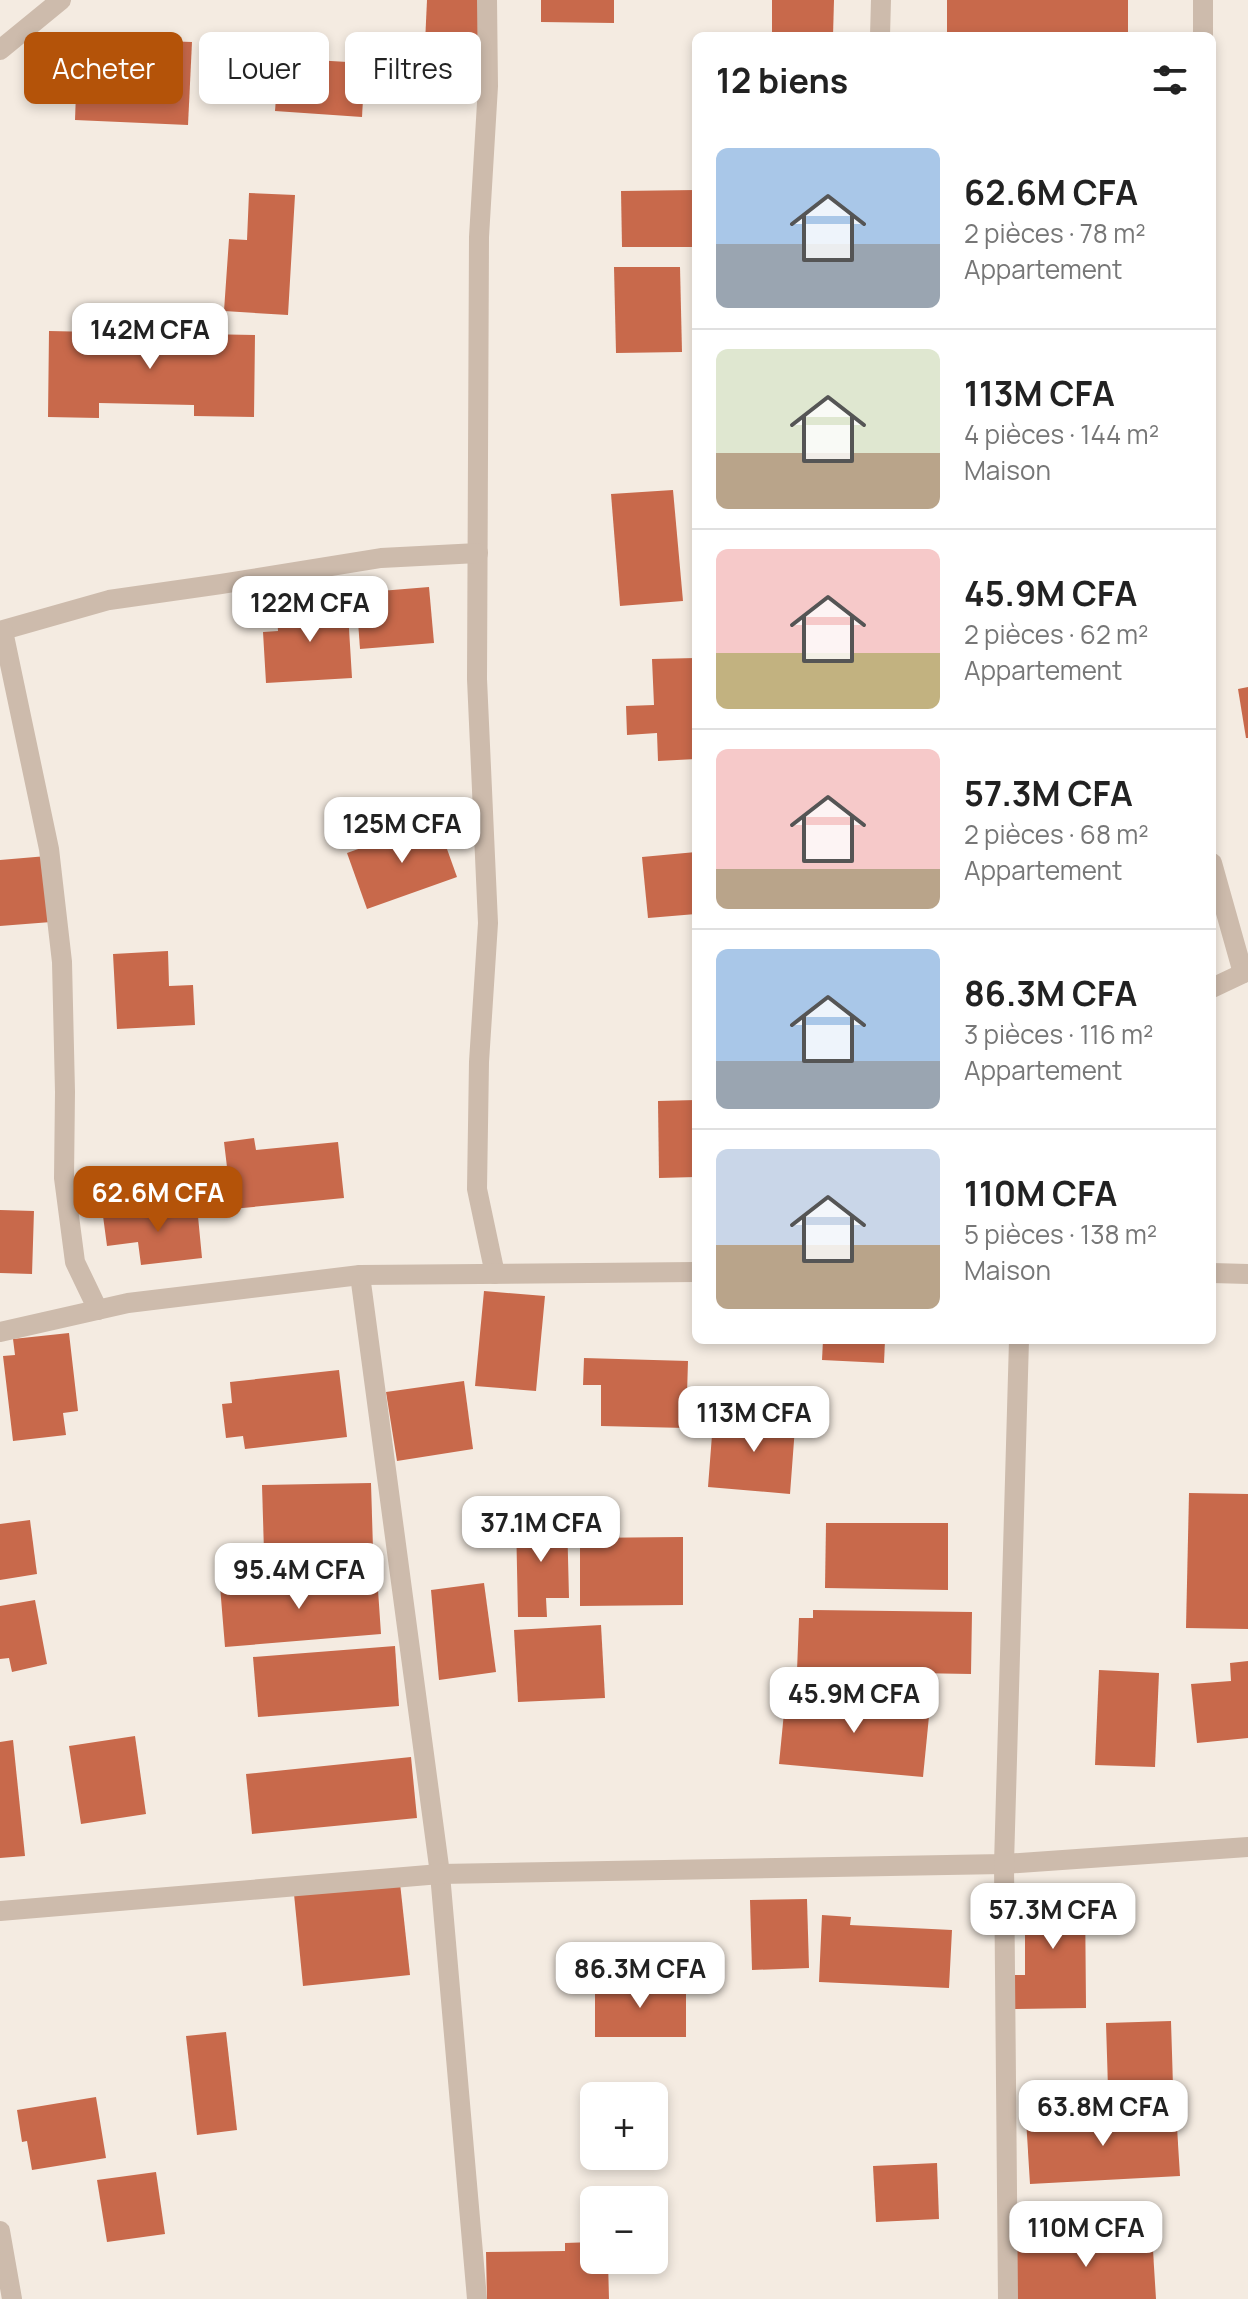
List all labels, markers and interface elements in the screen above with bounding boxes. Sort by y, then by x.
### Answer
chip: Acheter [24,32,183,104]
chip: Louer [199,32,329,104]
chip: Filtres [345,32,481,104]
text: 12 biens [716,57,848,103]
icon: filters [1148,58,1192,102]
text: 62.6M CFA [964,169,1138,215]
icon: home [780,180,876,276]
text: 2 pièces · 78 m² [964,215,1146,251]
text: Appartement [964,251,1122,287]
pin: 142M CFA [67,303,233,371]
text: 142M CFA [90,311,210,347]
text: 113M CFA [964,370,1115,416]
icon: home [780,381,876,477]
text: 4 pièces · 144 m² [964,416,1159,452]
text: Maison [964,452,1051,488]
text: 45.9M CFA [964,570,1137,616]
pin: 122M CFA [227,576,393,644]
icon: home [780,581,876,677]
text: 122M CFA [250,584,370,620]
text: 2 pièces · 62 m² [964,616,1148,652]
text: Appartement [964,652,1122,688]
text: 57.3M CFA [964,770,1133,816]
icon: home [780,781,876,877]
pin: 125M CFA [319,797,485,865]
text: 125M CFA [342,805,462,841]
text: 2 pièces · 68 m² [964,816,1149,852]
text: Appartement [964,852,1122,888]
text: 86.3M CFA [964,970,1137,1016]
icon: home [780,981,876,1077]
text: 3 pièces · 116 m² [964,1016,1153,1052]
text: Appartement [964,1052,1122,1088]
pin: 62.6M CFA [66,1166,250,1234]
text: 110M CFA [964,1170,1117,1216]
text: 62.6M CFA [91,1174,225,1210]
icon: home [780,1181,876,1277]
text: 5 pièces · 138 m² [964,1216,1157,1252]
text: Maison [964,1252,1051,1288]
pin: 113M CFA [671,1386,837,1454]
text: 113M CFA [696,1394,812,1430]
pin: 37.1M CFA [449,1496,633,1564]
text: 37.1M CFA [480,1504,602,1540]
pin: 95.4M CFA [207,1543,391,1611]
text: 95.4M CFA [233,1551,365,1587]
pin: 45.9M CFA [762,1667,946,1735]
text: 45.9M CFA [788,1675,920,1711]
pin: 57.3M CFA [961,1883,1145,1951]
text: 57.3M CFA [988,1891,1118,1927]
pin: 86.3M CFA [548,1942,732,2010]
text: 86.3M CFA [574,1950,706,1986]
pin: 63.8M CFA [1011,2080,1195,2148]
map controls [580,2082,668,2274]
button: + [580,2082,668,2170]
text: 63.8M CFA [1037,2088,1169,2124]
button: − [580,2186,668,2274]
pin: 110M CFA [1003,2201,1169,2269]
text: 110M CFA [1027,2209,1145,2245]

